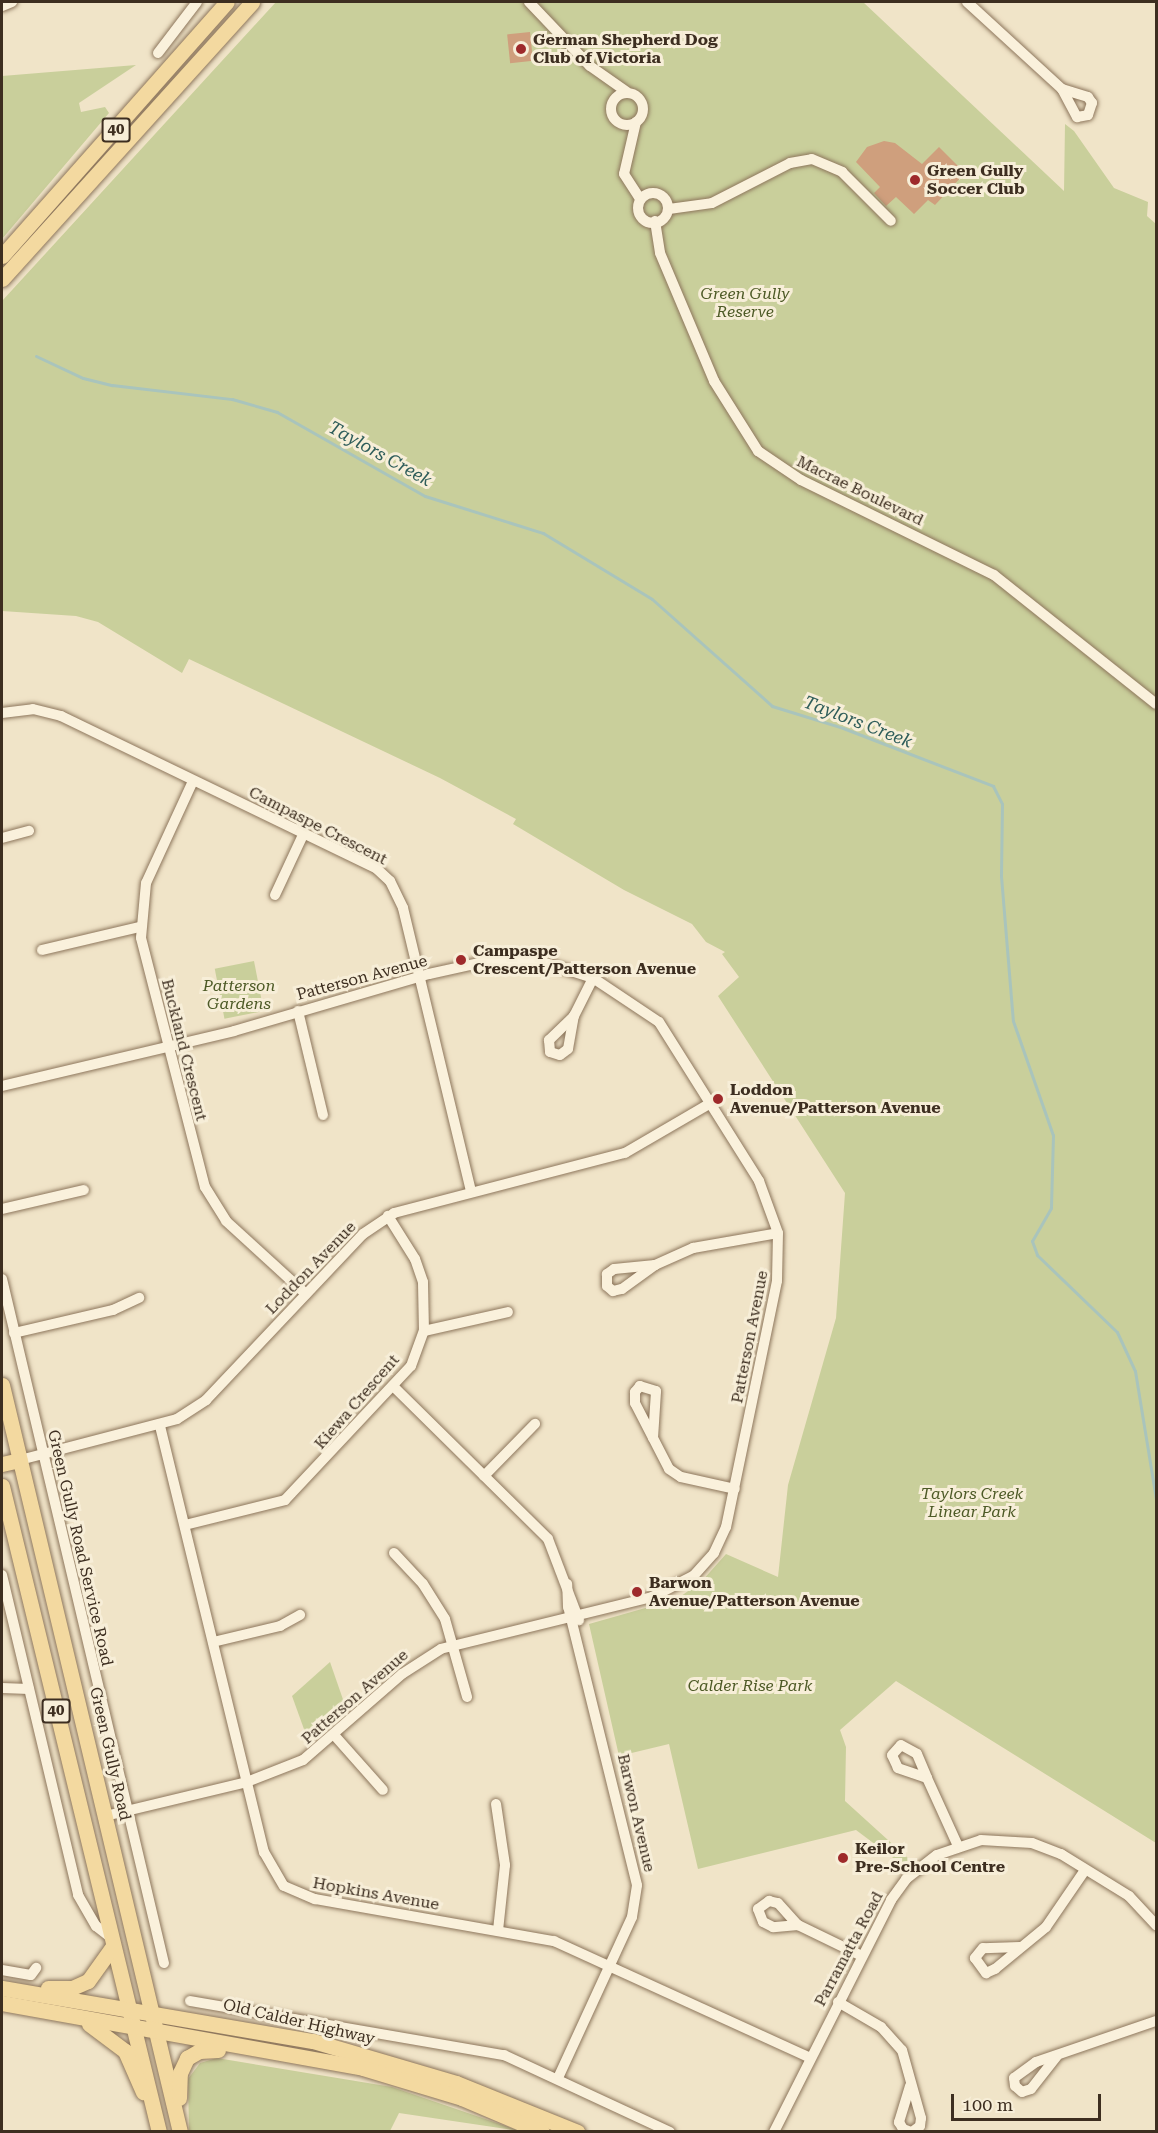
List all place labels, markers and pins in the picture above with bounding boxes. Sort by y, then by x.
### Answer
place label: German Shepherd Dog Club of Victoria [533,30,718,68]
marker: German Shepherd Dog Club of Victoria [514,42,528,56]
place label: Green Gully Soccer Club [927,161,1025,199]
marker: Green Gully Soccer Club [908,173,922,187]
place label: Campaspe Crescent/Patterson Avenue [473,941,696,979]
marker: Campaspe Crescent/Patterson Avenue [454,953,468,967]
place label: Loddon Avenue/Patterson Avenue [730,1080,941,1118]
marker: Loddon Avenue/Patterson Avenue [711,1092,725,1106]
place label: Barwon Avenue/Patterson Avenue [649,1573,860,1611]
marker: Barwon Avenue/Patterson Avenue [630,1585,644,1599]
place label: Keilor Pre-School Centre [855,1839,1005,1877]
marker: Keilor Pre-School Centre [836,1851,850,1865]

